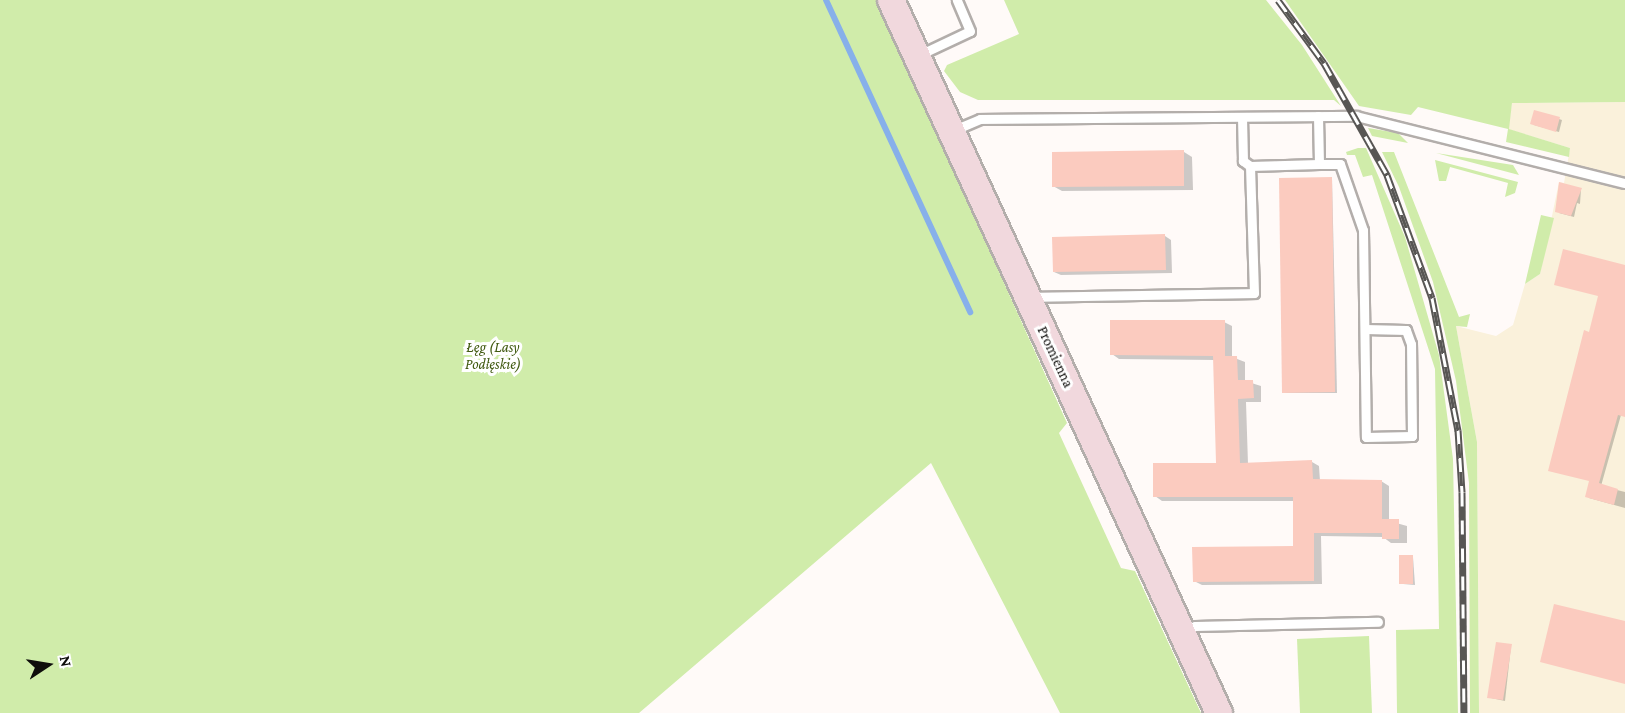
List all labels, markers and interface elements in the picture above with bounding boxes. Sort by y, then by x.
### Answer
street label: Promienna [1033,323,1077,391]
park label: Łęg (Lasy Podłęskie) [465,338,521,373]
north arrow [18,635,78,695]
text: N [57,654,76,668]

